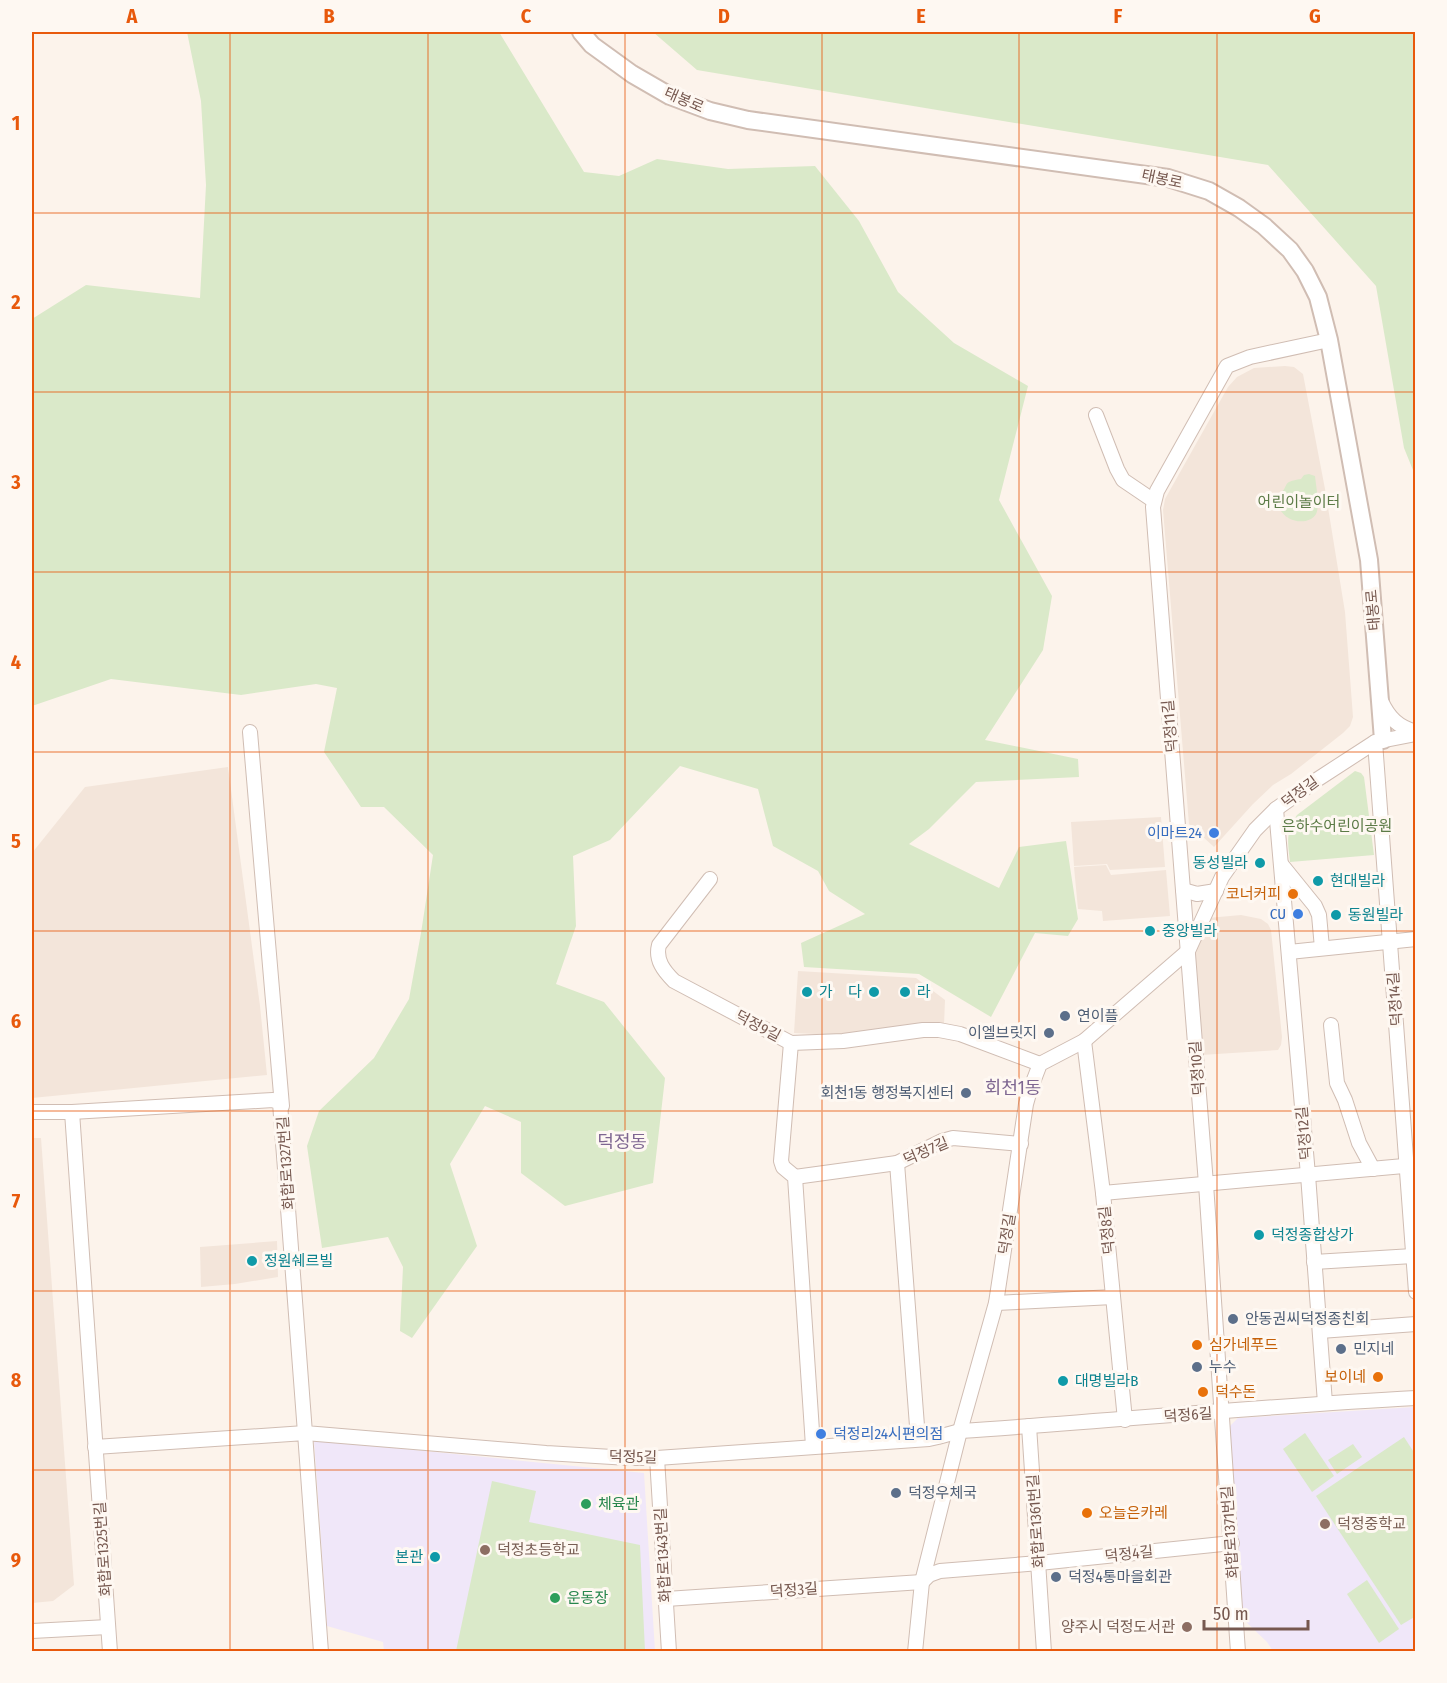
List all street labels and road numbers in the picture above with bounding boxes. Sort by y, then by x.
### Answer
street label: 태봉로 [661,84,707,116]
street label: 태봉로 [1140,166,1184,192]
street label: 태봉로 [1362,589,1384,631]
street label: 덕정11길 [1159,699,1181,753]
street label: 덕정길 [1278,773,1322,811]
street label: 덕정14길 [1384,971,1406,1027]
street label: 덕정9길 [732,1007,784,1045]
street label: 덕정10길 [1186,1040,1208,1096]
street label: 덕정12길 [1293,1105,1315,1161]
street label: 화합로1327번길 [274,1115,298,1211]
street label: 덕정7길 [901,1133,951,1169]
street label: 덕정8길 [1095,1205,1119,1255]
street label: 덕정길 [995,1212,1019,1256]
street label: 덕정6길 [1163,1404,1213,1426]
street label: 덕정5길 [609,1448,657,1466]
street label: 화합로1361번길 [1024,1473,1048,1569]
street label: 화합로1371번길 [1218,1485,1242,1579]
street label: 화합로1325번길 [91,1501,115,1597]
street label: 화합로1343번길 [652,1507,674,1603]
street label: 덕정4길 [1104,1543,1154,1565]
street label: 덕정3길 [769,1579,819,1601]

